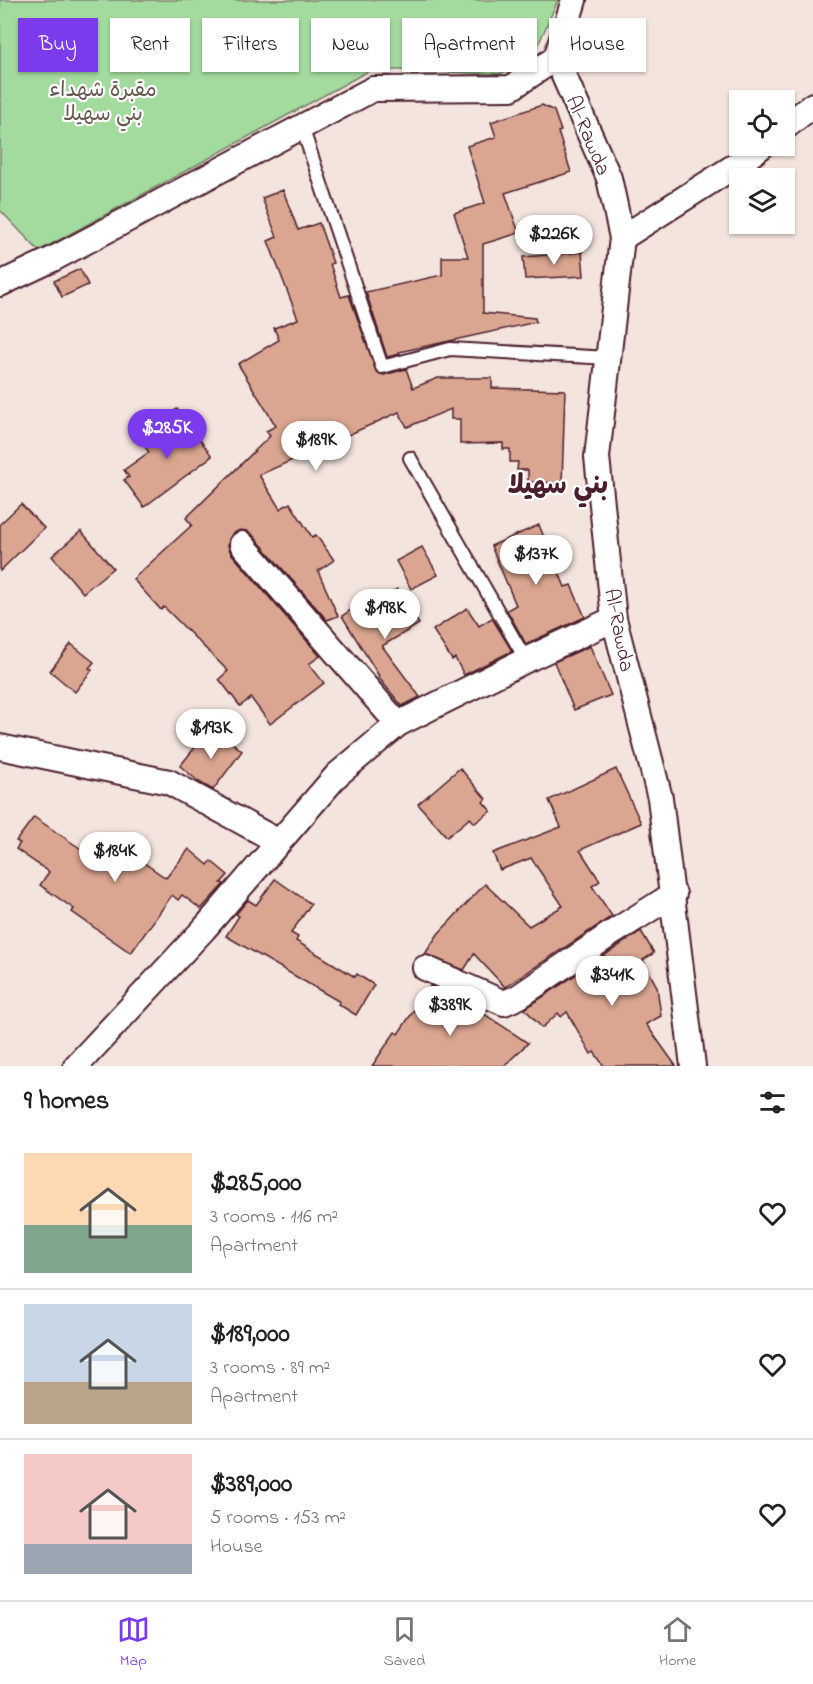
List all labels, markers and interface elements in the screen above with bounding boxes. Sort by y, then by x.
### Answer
chip: Buy [18,18,98,72]
chip: Rent [110,18,190,72]
chip: Filters [202,18,299,72]
chip: New [311,18,390,72]
chip: Apartment [402,18,537,72]
chip: House [549,18,646,72]
park label: مقبرة شهداء بني سهيلا [49,76,157,132]
map controls [729,90,795,234]
button: locate [729,90,795,156]
street label: Al-Rawda [557,91,617,180]
button: layers [729,168,795,234]
pin: $226K [512,215,596,266]
text: $226K [529,220,579,249]
pin: $285K [125,409,209,460]
text: $285K [142,414,192,443]
pin: $189K [274,421,358,472]
text: $189K [295,426,337,455]
district label: بني سهيلا [508,467,608,508]
pin: $137K [494,535,578,586]
text: $137K [514,540,558,569]
street label: Al-Rawda [595,586,641,674]
pin: $198K [343,589,427,640]
text: $198K [364,594,406,623]
pin: $193K [169,709,253,760]
text: $193K [190,714,232,743]
pin: $184K [73,832,157,883]
text: $184K [93,837,137,866]
pin: $341K [570,956,654,1007]
text: $341K [590,961,634,990]
pin: $389K [408,986,492,1037]
text: $389K [428,991,472,1020]
text: 9 homes [24,1083,109,1121]
icon: filters [756,1086,789,1119]
text: $285,000 [210,1165,301,1203]
icon: home [72,1177,144,1249]
icon: heart [756,1197,789,1230]
text: 3 rooms · 116 m² [210,1203,338,1232]
text: Apartment [210,1232,298,1261]
text: $189,000 [210,1316,290,1354]
icon: home [72,1328,144,1400]
icon: heart [756,1348,789,1381]
text: 3 rooms · 89 m² [210,1354,330,1383]
text: Apartment [210,1383,298,1412]
text: $389,000 [210,1466,292,1504]
icon: home [72,1478,144,1550]
icon: heart [756,1498,789,1531]
text: 5 rooms · 153 m² [210,1504,346,1533]
text: House [210,1533,263,1562]
tab: Map [117,1613,150,1673]
tab: Saved [384,1613,425,1673]
tab: Home [659,1613,696,1673]

